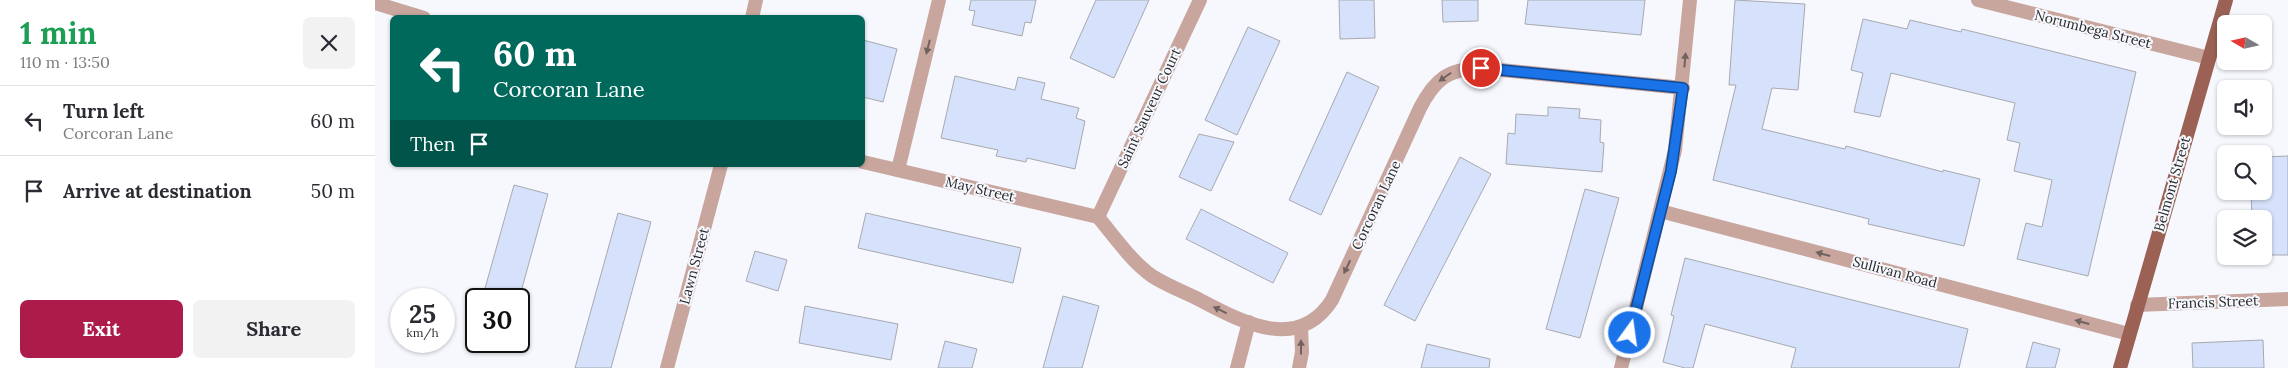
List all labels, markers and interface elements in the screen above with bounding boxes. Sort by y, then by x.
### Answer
street label: Norumbega Street [2033,6,2154,52]
text: 1 min [20,14,97,52]
north arrow [2217,15,2273,70]
map controls [2217,15,2272,265]
button: close [303,17,355,69]
text: 60 m [493,31,577,76]
icon: left [410,35,475,100]
one-way arrow [924,40,932,55]
street label: Saint Sauveur Court [1113,45,1185,171]
pin [1460,47,1502,89]
one-way arrow [1681,51,1689,67]
text: 110 m · 13:50 [20,52,110,72]
icon: arrive [1467,54,1495,82]
one-way arrow [1438,72,1452,82]
text: Corcoran Lane [493,75,645,103]
button: sound [2217,80,2272,135]
text: Turn left [63,99,144,123]
icon: left [20,107,48,135]
text: 60 m [310,109,355,133]
text: Corcoran Lane [63,123,173,143]
icon: arrive [465,130,493,158]
text: Then [410,132,455,156]
street label: Belmont Street [2150,134,2194,234]
button: search [2217,145,2272,200]
street label: Corcoran Lane [1347,157,1405,253]
street label: May Street [944,172,1017,206]
icon: arrive [20,177,48,205]
text: Arrive at destination [63,179,252,203]
text: 50 m [311,179,355,203]
button: layers [2217,210,2272,265]
street label: Lawn Street [675,225,713,306]
one-way arrow [1816,249,1831,257]
street label: Sullivan Road [1851,252,1939,292]
one-way arrow [1343,260,1351,274]
speed limit sign: 30 [465,288,530,353]
street label: Francis Street [2167,291,2259,313]
text: 25 [409,298,436,330]
button: Exit [20,300,183,358]
button: Share [193,300,355,358]
one-way arrow [1213,306,1227,314]
position arrow [1603,306,1655,358]
one-way arrow [2075,317,2090,325]
text: km/h [406,325,439,340]
one-way arrow [1297,339,1305,355]

